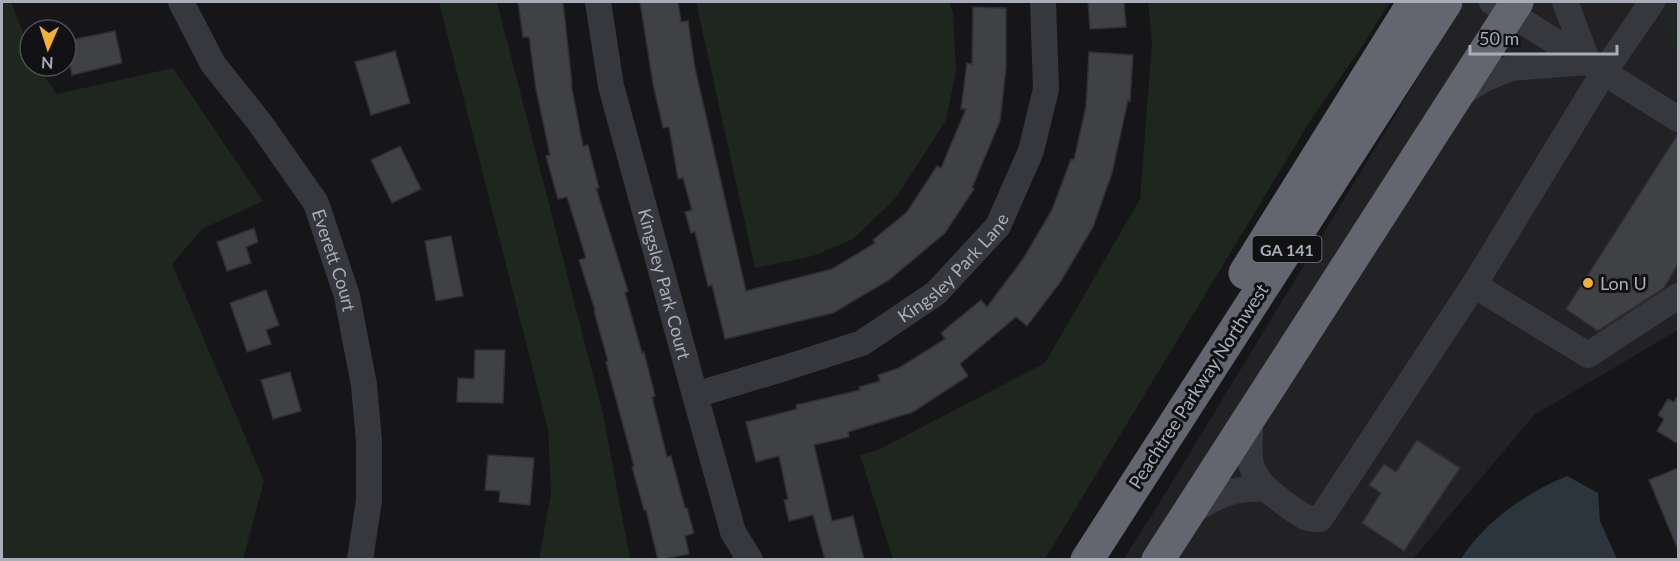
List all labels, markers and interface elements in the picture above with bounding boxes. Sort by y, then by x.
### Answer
north arrow [18,18,78,78]
scale bar [1470,18,1617,56]
text: 50 m [1479,27,1519,49]
text: N [41,54,54,73]
street label: Everett Court [308,206,361,314]
street label: Kingsley Park Court [634,206,696,362]
street label: Kingsley Park Lane [893,210,1013,327]
road number: GA 141 [1252,236,1322,262]
place label: Lon U [1600,272,1647,294]
marker: Lon U [1581,276,1595,290]
street label: Peachtree Parkway Northwest [1124,279,1273,492]

